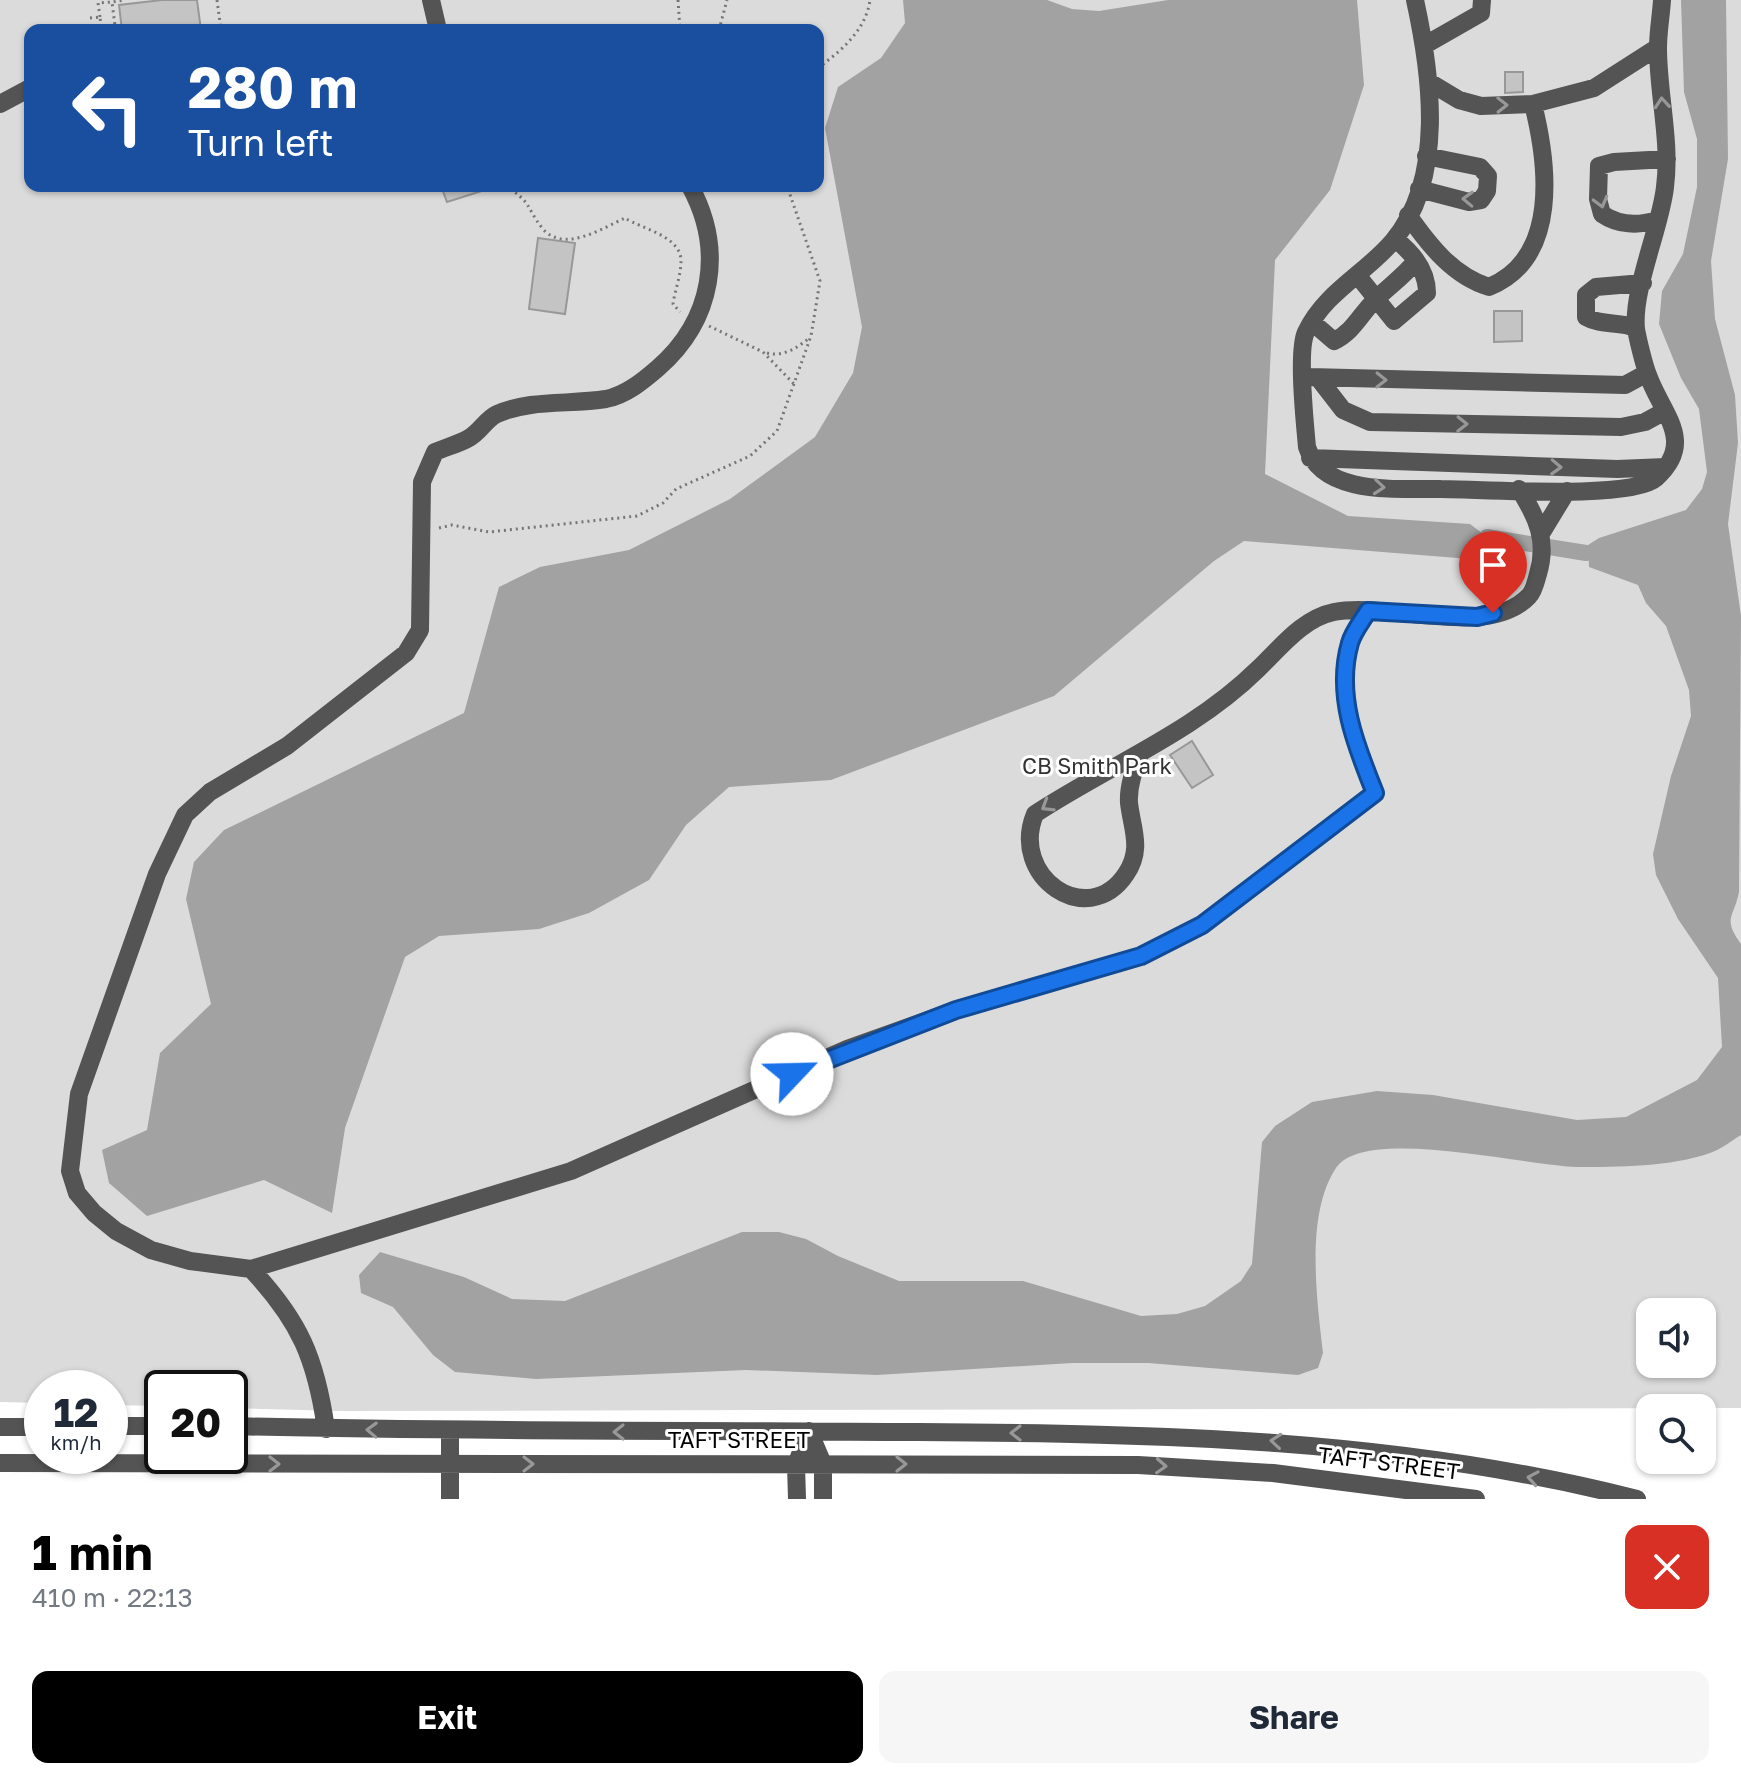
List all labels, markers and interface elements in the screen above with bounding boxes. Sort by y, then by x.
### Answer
text: 280 m [188,53,357,120]
icon: left [56,56,160,160]
one-way arrow [1654,96,1671,109]
one-way arrow [1496,97,1509,114]
text: Turn left [188,121,334,164]
one-way arrow [1461,190,1473,207]
one-way arrow [1592,195,1609,208]
one-way arrow [1375,371,1388,388]
one-way arrow [1456,415,1469,432]
one-way arrow [1550,458,1563,475]
one-way arrow [1373,478,1386,495]
pin [1459,531,1527,613]
icon: arrive [1471,543,1515,587]
park label: CB Smith Park [1022,752,1172,779]
one-way arrow [1042,796,1056,811]
position arrow [750,1032,834,1116]
map controls [1636,1298,1716,1474]
button: sound [1636,1298,1716,1378]
speed limit sign: 20 [144,1370,248,1474]
text: 12 [54,1388,99,1436]
button: search [1636,1394,1716,1474]
one-way arrow [365,1421,378,1438]
one-way arrow [612,1423,625,1440]
one-way arrow [1009,1424,1022,1441]
street label: TAFT STREET [668,1426,811,1453]
text: km/h [51,1430,101,1454]
one-way arrow [1269,1433,1282,1450]
street label: TAFT STREET [1317,1440,1462,1485]
one-way arrow [268,1455,281,1473]
one-way arrow [522,1455,535,1473]
one-way arrow [895,1455,908,1472]
one-way arrow [1155,1457,1168,1474]
one-way arrow [1526,1470,1540,1487]
text: 1 min [32,1523,153,1581]
button: close [1625,1525,1709,1609]
text: 410 m · 22:13 [32,1582,193,1613]
button: Exit [32,1671,863,1763]
button: Share [879,1671,1709,1763]

